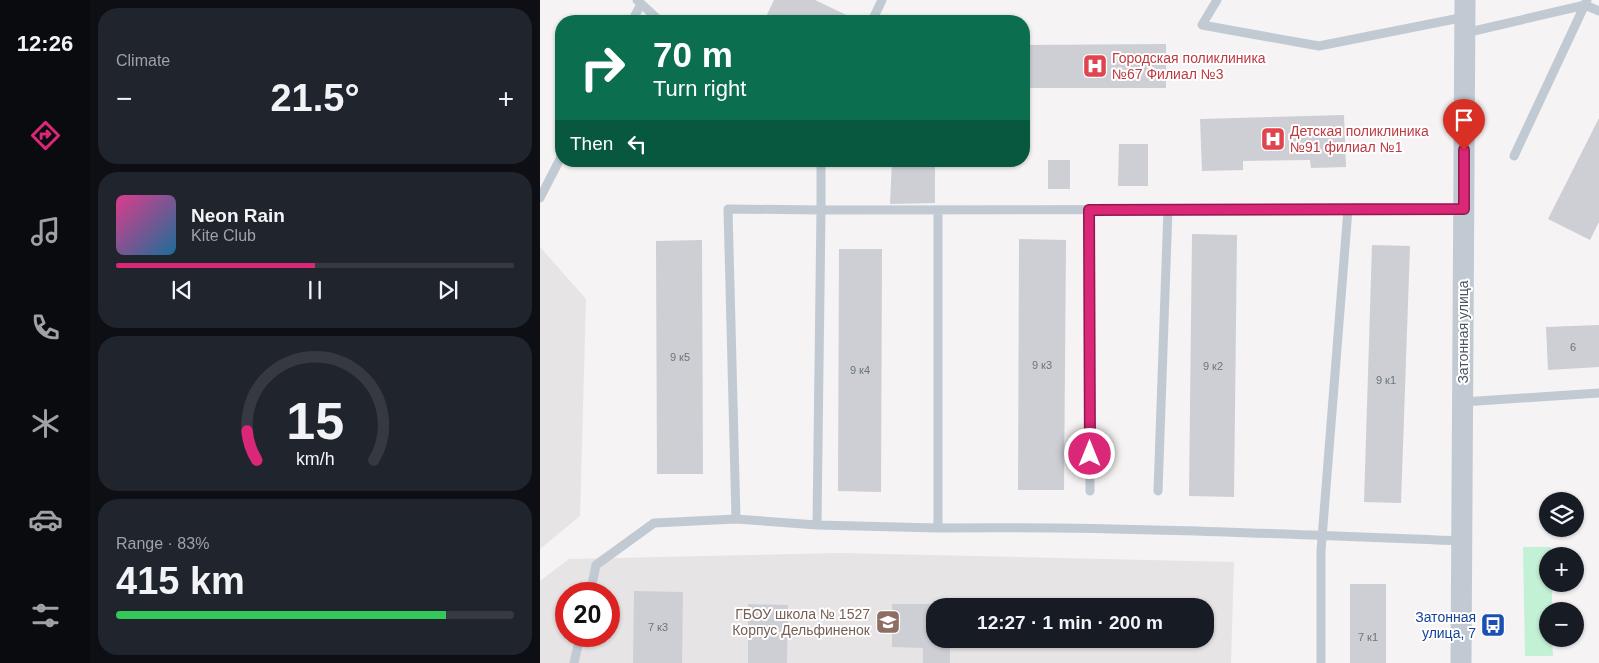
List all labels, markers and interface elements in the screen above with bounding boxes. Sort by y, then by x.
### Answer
text: 12:26 [17,31,73,56]
icon: right [570,35,635,100]
text: 70 m [653,35,733,74]
place label: Городская поликлиника №67 Филиал №3 [1112,50,1266,82]
text: Climate [116,52,170,69]
hospital icon: Городская поликлиника №67 Филиал №3 [1082,53,1108,79]
text: Turn right [653,76,746,101]
text: 21.5° [270,77,360,119]
text: − [116,83,132,114]
text: + [498,83,514,114]
pin [1443,99,1485,150]
icon: arrive [1450,106,1478,134]
icon: directions [28,118,63,153]
place label: Детская поликлиника №91 филиал №1 [1290,123,1429,155]
hospital icon: Детская поликлиника №91 филиал №1 [1260,126,1286,152]
icon: left [623,130,651,158]
text: Then [570,133,613,154]
text: Neon Rain [191,205,285,226]
icon: music [28,214,63,249]
text: Kite Club [191,227,256,244]
icon: previous [168,276,196,304]
icon: pause [301,276,329,304]
icon: next [434,276,462,304]
street label: Затонная улица [1455,280,1471,384]
icon: phone [28,310,63,345]
house number: 6 [1570,341,1576,353]
house number: 9 к5 [670,351,690,363]
house number: 9 к3 [1032,359,1052,371]
house number: 9 к2 [1203,360,1223,372]
house number: 9 к4 [850,364,870,376]
house number: 9 к1 [1376,374,1396,386]
text: 15 [286,392,344,450]
icon: climate [28,406,63,441]
position arrow [1063,427,1115,479]
text: km/h [296,449,334,469]
map controls [1539,492,1584,647]
button: layers [1539,492,1584,537]
icon: car [28,502,63,537]
text: Range · 83% [116,535,209,552]
button: + [1539,547,1584,592]
text: 415 km [116,560,245,602]
speed limit sign: 20 [555,582,620,647]
icon: filters [28,598,63,633]
button: − [1539,602,1584,647]
place label: ГБОУ школа № 1527 Корпус Дельфиненок [732,606,871,638]
school or university icon: ГБОУ школа № 1527 Корпус Дельфиненок [875,609,901,635]
place label: Затонная улица, 7 [1415,609,1476,641]
text: 12:27 · 1 min · 200 m [977,612,1163,633]
bus stop icon: Затонная улица, 7 [1480,612,1506,638]
house number: 7 к3 [648,621,668,633]
house number: 7 к1 [1358,631,1378,643]

